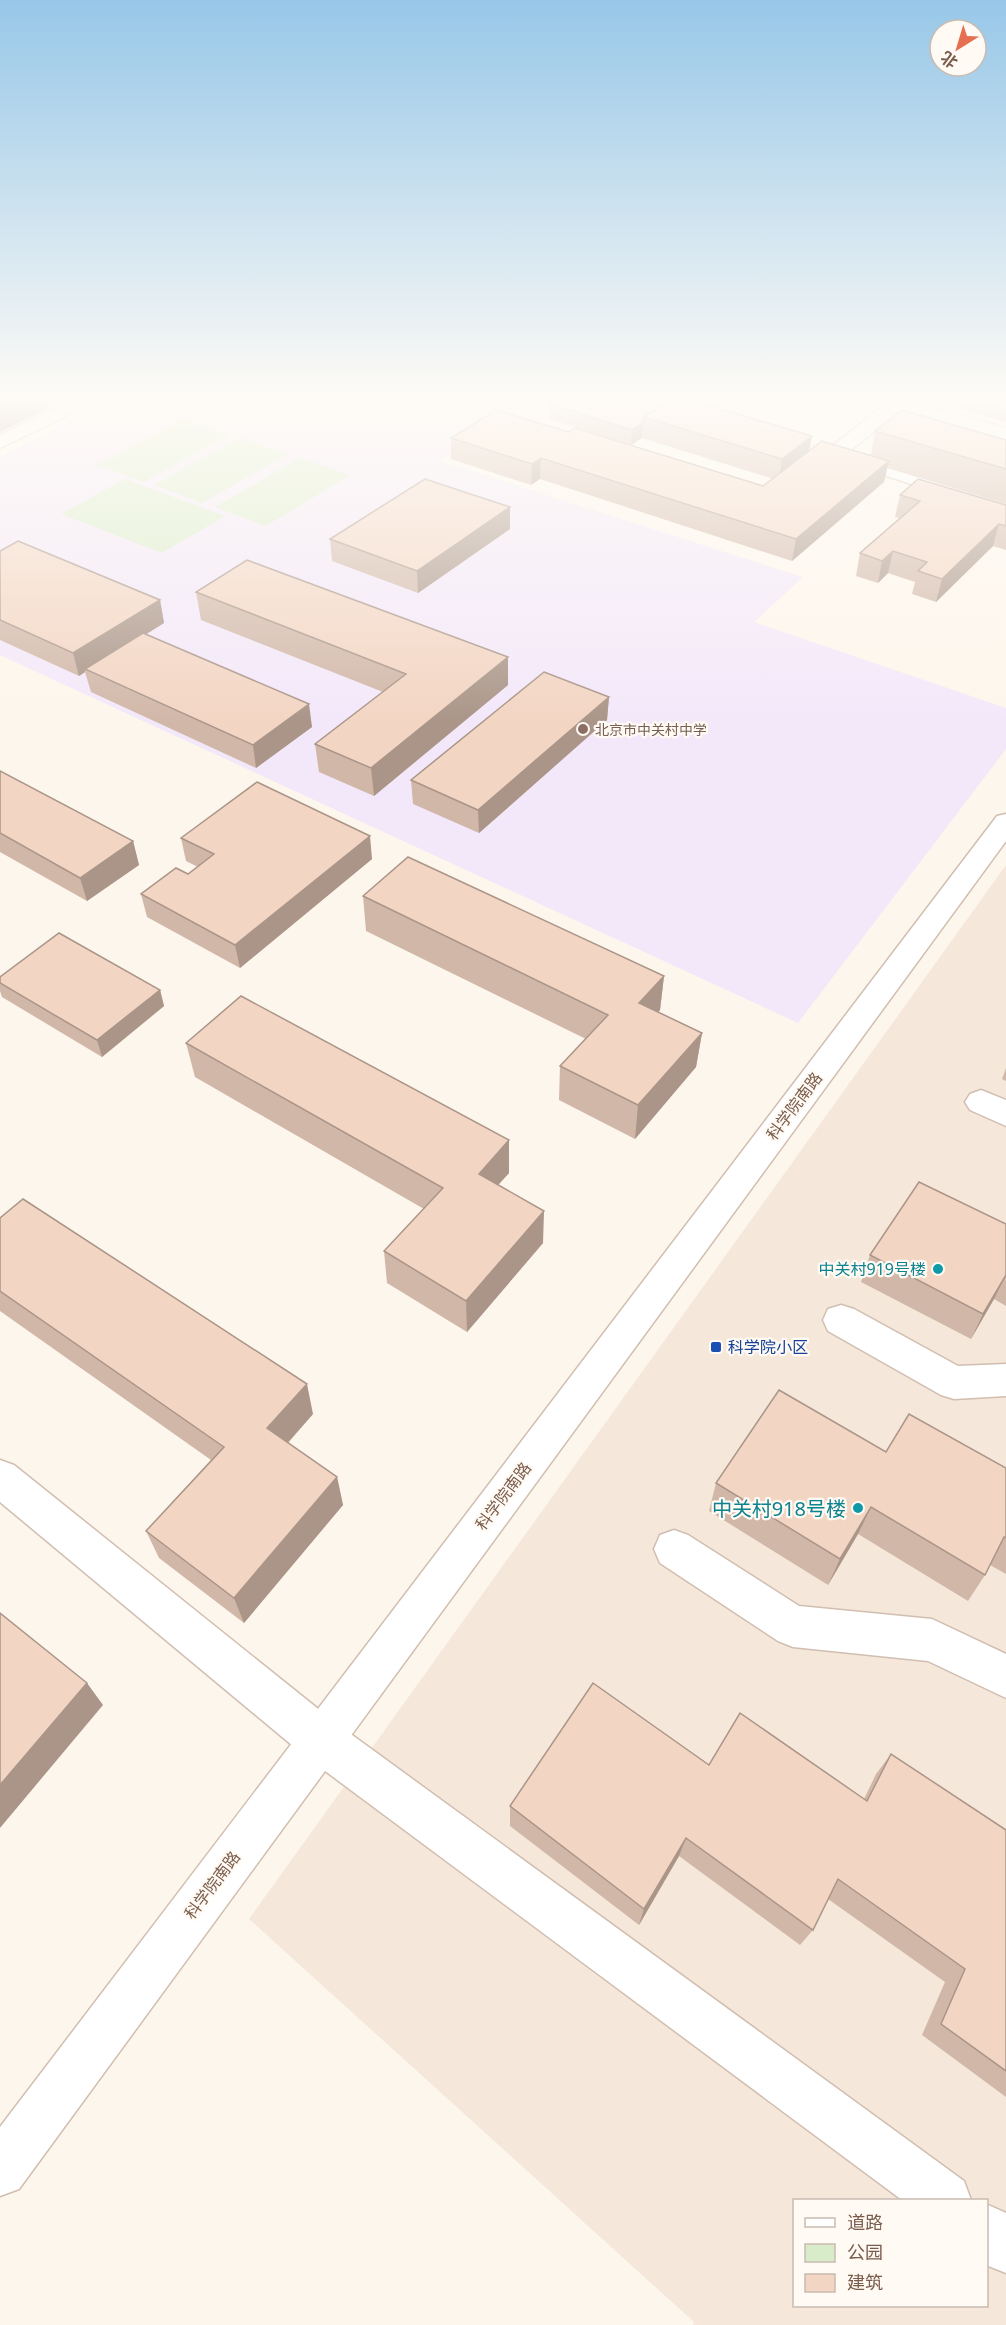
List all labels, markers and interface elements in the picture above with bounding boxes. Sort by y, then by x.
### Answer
north arrow [928,18,988,78]
text: 北 [936,46,962,74]
place label: 北京市中关村中学 [595,720,707,739]
marker: 北京市中关村中学 [576,722,590,736]
street label: 科学院南路 [761,1067,827,1145]
place label: 中关村919号楼 [819,1258,926,1280]
marker: 中关村919号楼 [931,1262,945,1276]
place label: 科学院小区 [728,1336,808,1358]
marker: 科学院小区 [709,1340,723,1354]
street label: 科学院南路 [470,1457,536,1535]
place label: 中关村918号楼 [712,1495,846,1522]
marker: 中关村918号楼 [851,1501,865,1515]
street label: 科学院南路 [179,1846,245,1924]
legend [793,2199,988,2307]
text: 道路 [847,2210,883,2234]
text: 公园 [847,2240,883,2264]
text: 建筑 [847,2270,883,2294]

